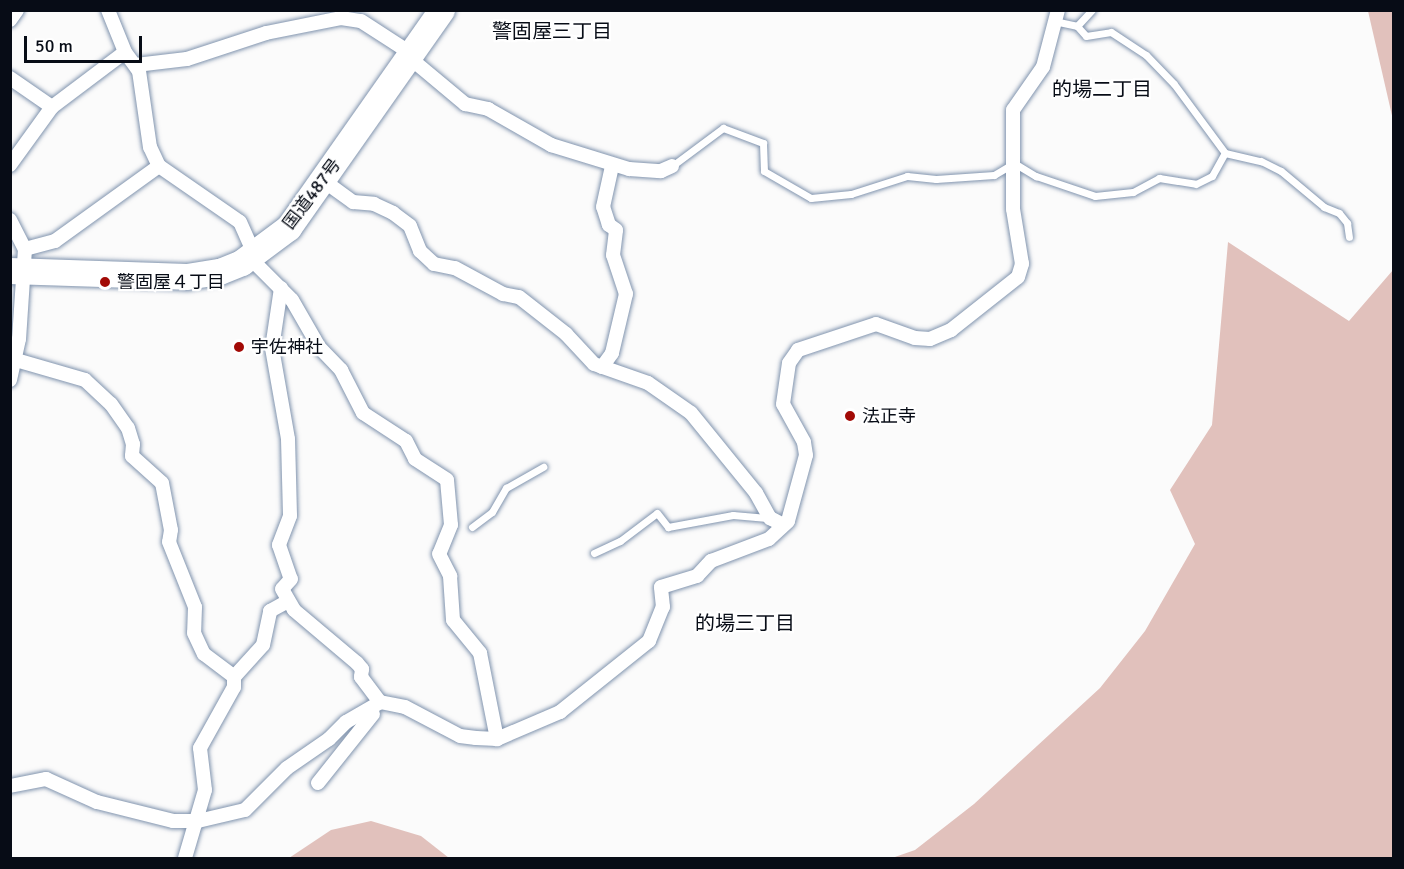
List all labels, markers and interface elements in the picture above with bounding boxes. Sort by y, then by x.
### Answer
district label: 警固屋三丁目 [492,19,612,43]
scale bar [27,24,146,62]
text: 50 m [35,35,73,57]
district label: 的場二丁目 [1052,77,1152,101]
street label: 国道487号 [278,154,346,234]
place label: 警固屋４丁目 [117,271,225,293]
marker: 警固屋４丁目 [98,275,112,289]
place label: 宇佐神社 [251,336,323,358]
marker: 宇佐神社 [232,340,246,354]
place label: 法正寺 [862,405,916,427]
marker: 法正寺 [843,409,857,423]
district label: 的場三丁目 [695,611,795,635]

